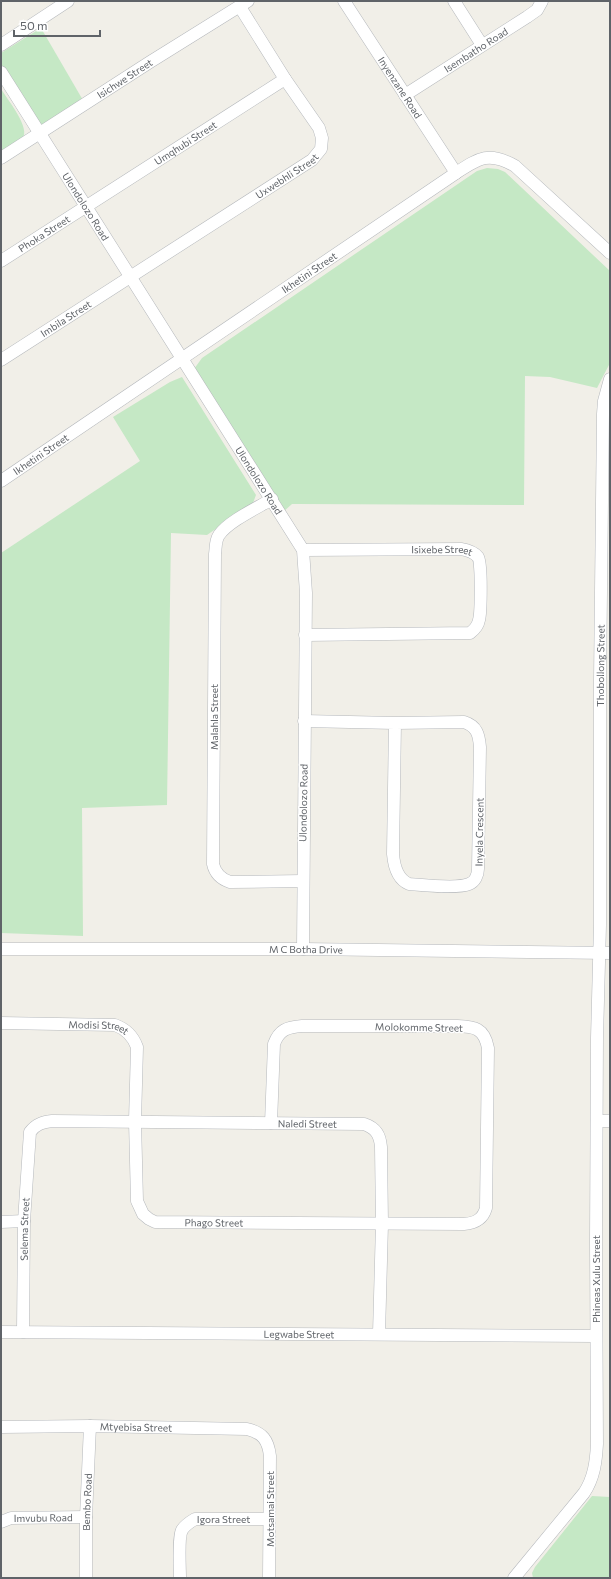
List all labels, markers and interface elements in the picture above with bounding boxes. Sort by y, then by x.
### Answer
scale bar [14,12,100,38]
text: 50 m [20,18,48,32]
street label: Isembatho Road [442,25,510,75]
street label: Inyenzane Road [376,54,425,121]
street label: Isichwe Street [94,56,155,101]
street label: Umqhubi Street [152,118,219,167]
street label: Uxwebhli Street [253,151,321,201]
street label: Ulondolozo Road [60,170,112,243]
street label: Phoka Street [16,213,72,254]
street label: Ikhetini Street [279,249,339,295]
street label: Imbila Street [38,298,93,339]
street label: Ikhetini Street [11,431,71,477]
street label: Ulondolozo Road [233,444,285,517]
street label: Isixebe Street [411,543,475,558]
street label: Thobollong Street [594,624,607,707]
street label: Malahla Street [208,684,220,750]
street label: Ulondolozo Road [296,764,310,842]
street label: Inyela Crescent [472,797,486,867]
street label: M C Botha Drive [269,943,343,956]
street label: Modisi Street [68,1018,131,1037]
street label: Molokomme Street [375,1020,463,1034]
street label: Naledi Street [278,1117,337,1130]
street label: Selema Street [18,1197,32,1261]
street label: Phago Street [184,1216,243,1229]
street label: Phineas Xulu Street [590,1235,602,1323]
street label: Legwabe Street [263,1328,335,1340]
street label: Mtyebisa Street [100,1420,172,1434]
street label: Motsamai Street [264,1471,276,1547]
street label: Bembo Road [80,1473,94,1531]
street label: Imvubu Road [14,1511,73,1524]
street label: Igora Street [197,1513,250,1525]

